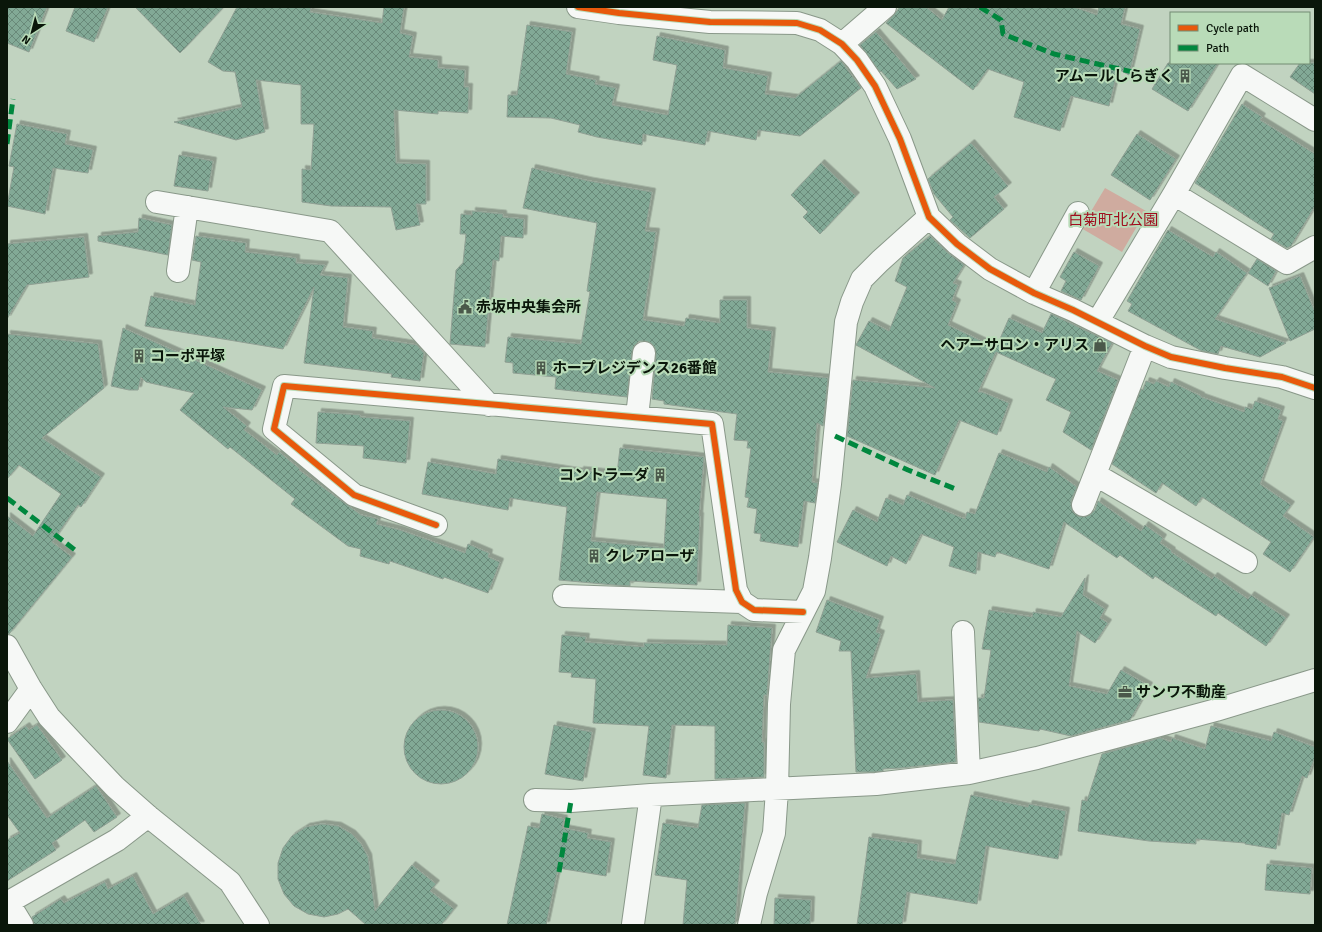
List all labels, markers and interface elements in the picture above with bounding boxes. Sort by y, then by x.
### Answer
north arrow [12,12,52,52]
legend [1170,12,1310,64]
text: Cycle path [1206,21,1259,36]
text: N [19,32,33,47]
text: Path [1206,41,1229,56]
place label: アムールしらぎく [1055,67,1174,85]
building icon: アムールしらぎく [1177,68,1193,84]
park label: 白菊町北公園 [1068,211,1158,229]
place label: 赤坂中央集会所 [476,298,581,316]
public building icon: 赤坂中央集会所 [457,299,473,315]
place label: ヘアーサロン・アリス [940,336,1089,354]
shop icon: ヘアーサロン・アリス [1092,337,1108,353]
place label: コーポ平塚 [150,347,225,365]
building icon: コーポ平塚 [131,348,147,364]
place label: ホープレジデンス26番館 [552,359,717,377]
building icon: ホープレジデンス26番館 [533,360,549,376]
place label: コントラーダ [559,466,649,484]
building icon: コントラーダ [652,467,668,483]
place label: クレアローザ [605,547,695,565]
building icon: クレアローザ [586,548,602,564]
place label: サンワ不動産 [1136,683,1226,701]
office icon: サンワ不動産 [1117,684,1133,700]

